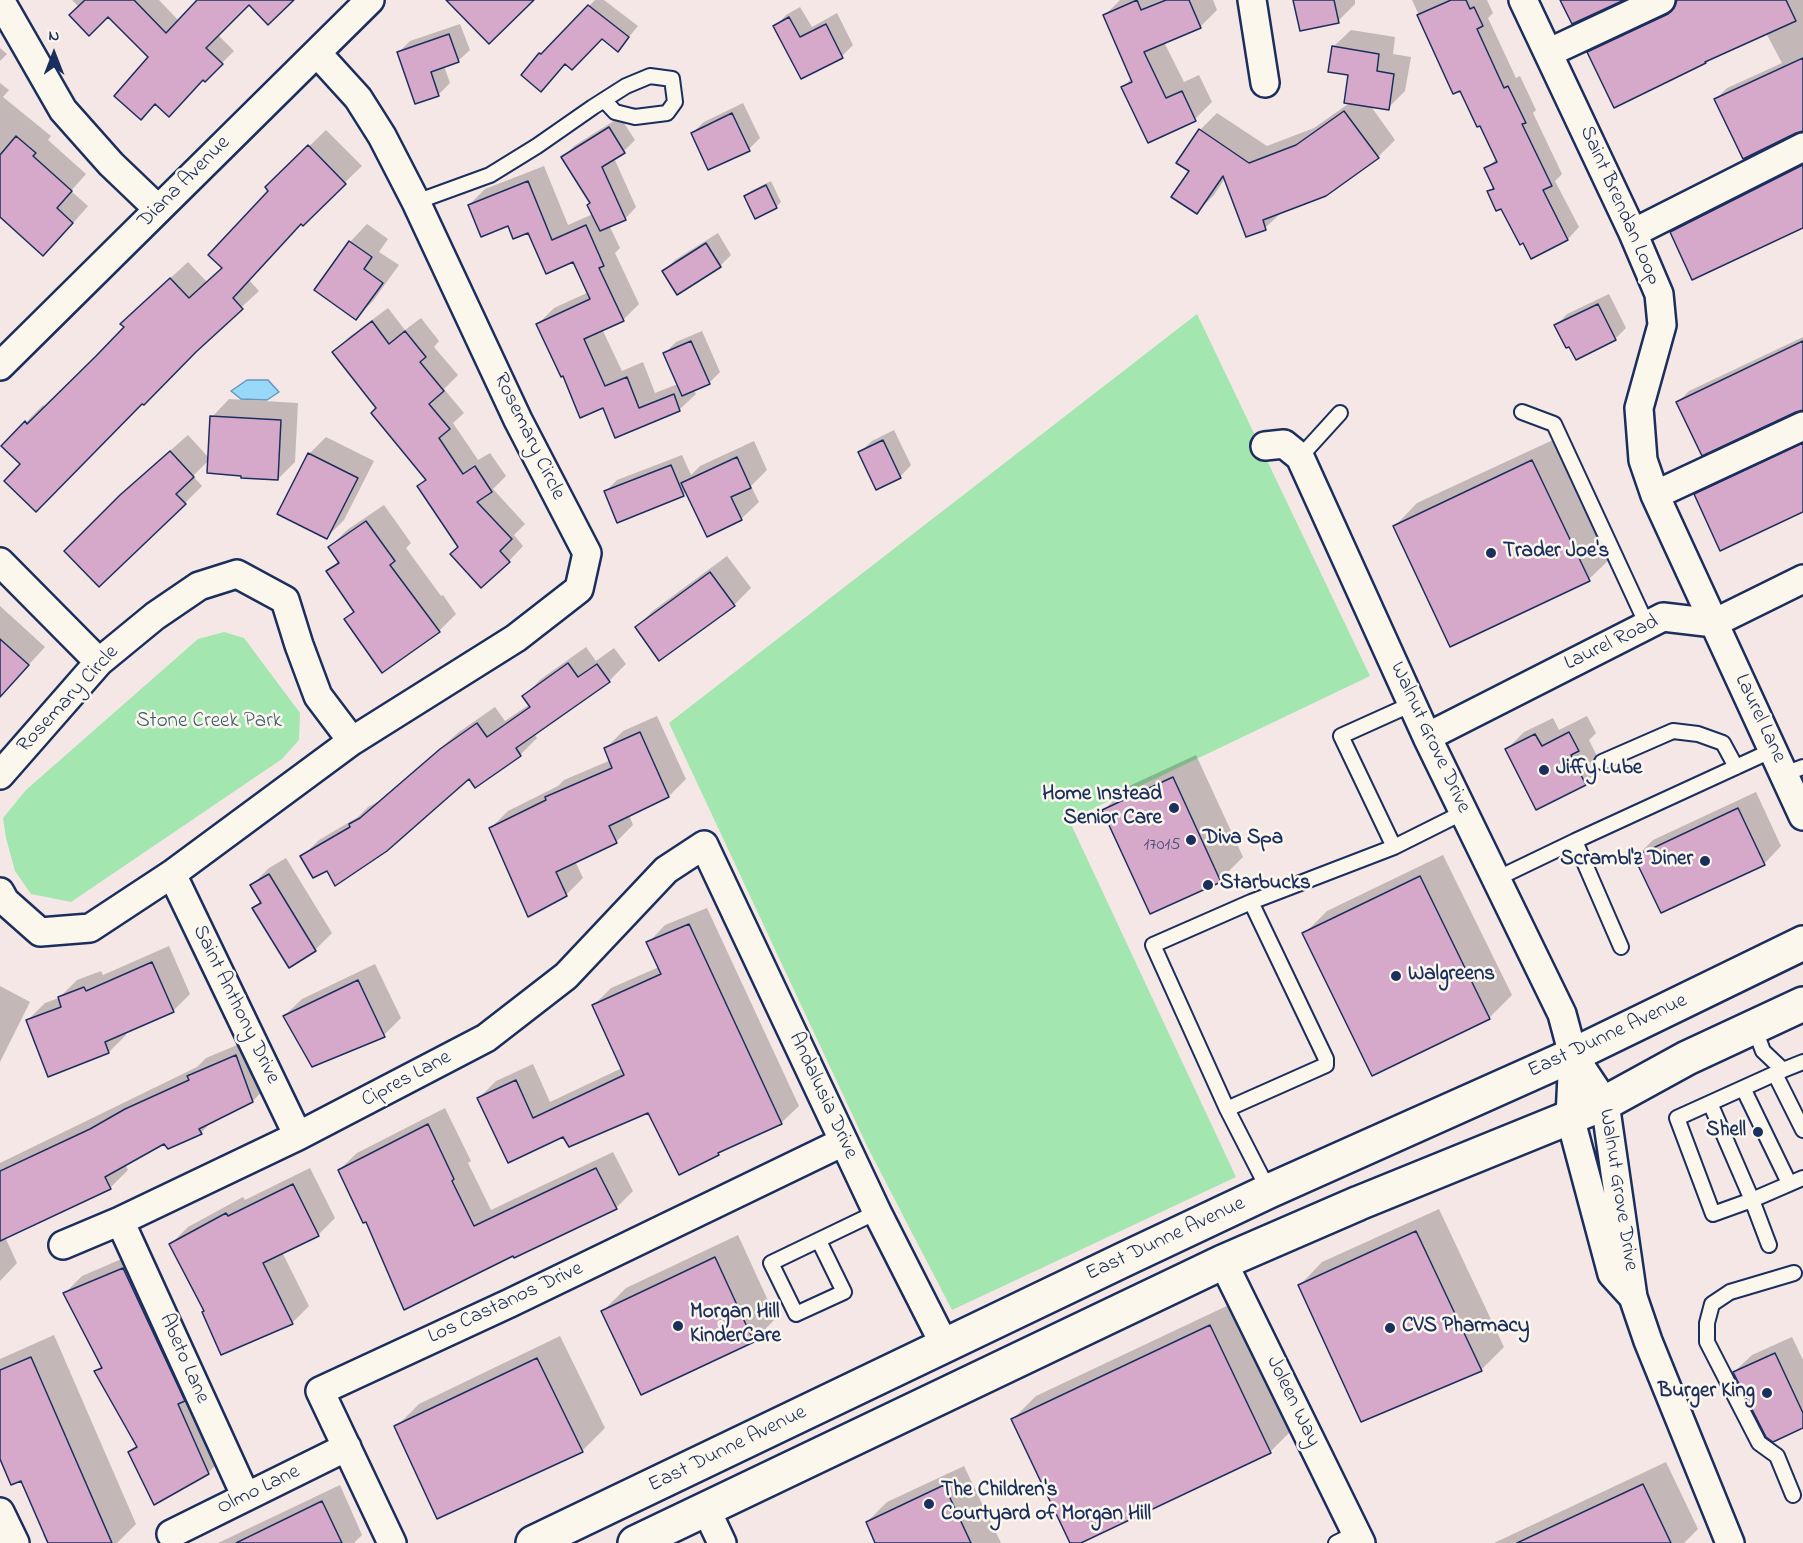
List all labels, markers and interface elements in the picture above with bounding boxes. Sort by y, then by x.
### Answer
north arrow [24,24,84,84]
text: N [49,24,59,48]
street label: Saint Brendan Loop [1573,123,1665,289]
street label: Diana Avenue [134,132,236,234]
street label: Rosemary Circle [486,370,570,504]
place label: Trader Joe's [1503,540,1609,566]
marker: Trader Joe's [1484,546,1498,560]
street label: Laurel Road [1561,610,1663,678]
street label: Rosemary Circle [13,641,125,759]
street label: Walnut Grove Drive [1383,659,1475,817]
street label: Laurel Lane [1728,671,1790,767]
park label: Stone Creek Park [136,710,282,736]
place label: Jiffy Lube [1556,757,1642,783]
marker: Jiffy Lube [1537,763,1551,777]
place label: Home Instead Senior Care [1042,783,1162,833]
marker: Home Instead Senior Care [1167,801,1181,815]
place label: Diva Spa [1203,827,1283,853]
marker: Diva Spa [1184,833,1198,847]
house number: 17015 [1144,835,1180,857]
place label: Scrambl'z Diner [1560,848,1693,874]
marker: Scrambl'z Diner [1698,854,1712,868]
place label: Starbucks [1220,872,1311,898]
marker: Starbucks [1201,878,1215,892]
street label: Saint Anthony Drive [186,921,284,1089]
place label: Walgreens [1408,963,1495,989]
marker: Walgreens [1389,969,1403,983]
street label: East Dunne Avenue [1524,989,1692,1085]
street label: Andalusia Drive [782,1029,862,1163]
street label: Cipres Lane [358,1046,456,1114]
street label: Walnut Grove Drive [1592,1107,1642,1273]
place label: Shell [1706,1119,1746,1145]
marker: Shell [1751,1125,1765,1139]
street label: East Dunne Avenue [1082,1192,1250,1288]
street label: Los Castanos Drive [425,1257,587,1351]
place label: Morgan Hill KinderCare [690,1301,781,1351]
street label: Abeto Lane [152,1310,214,1408]
place label: CVS Pharmacy [1402,1315,1529,1341]
marker: Morgan Hill KinderCare [671,1319,685,1333]
marker: CVS Pharmacy [1383,1321,1397,1335]
street label: Joleen Way [1259,1353,1325,1451]
place label: Burger King [1658,1380,1755,1406]
marker: Burger King [1760,1386,1774,1400]
street label: East Dunne Avenue [645,1401,811,1499]
street label: Olmo Lane [214,1460,304,1522]
place label: The Children's Courtyard of Morgan Hill [941,1479,1151,1529]
marker: The Children's Courtyard of Morgan Hill [922,1497,936,1511]

